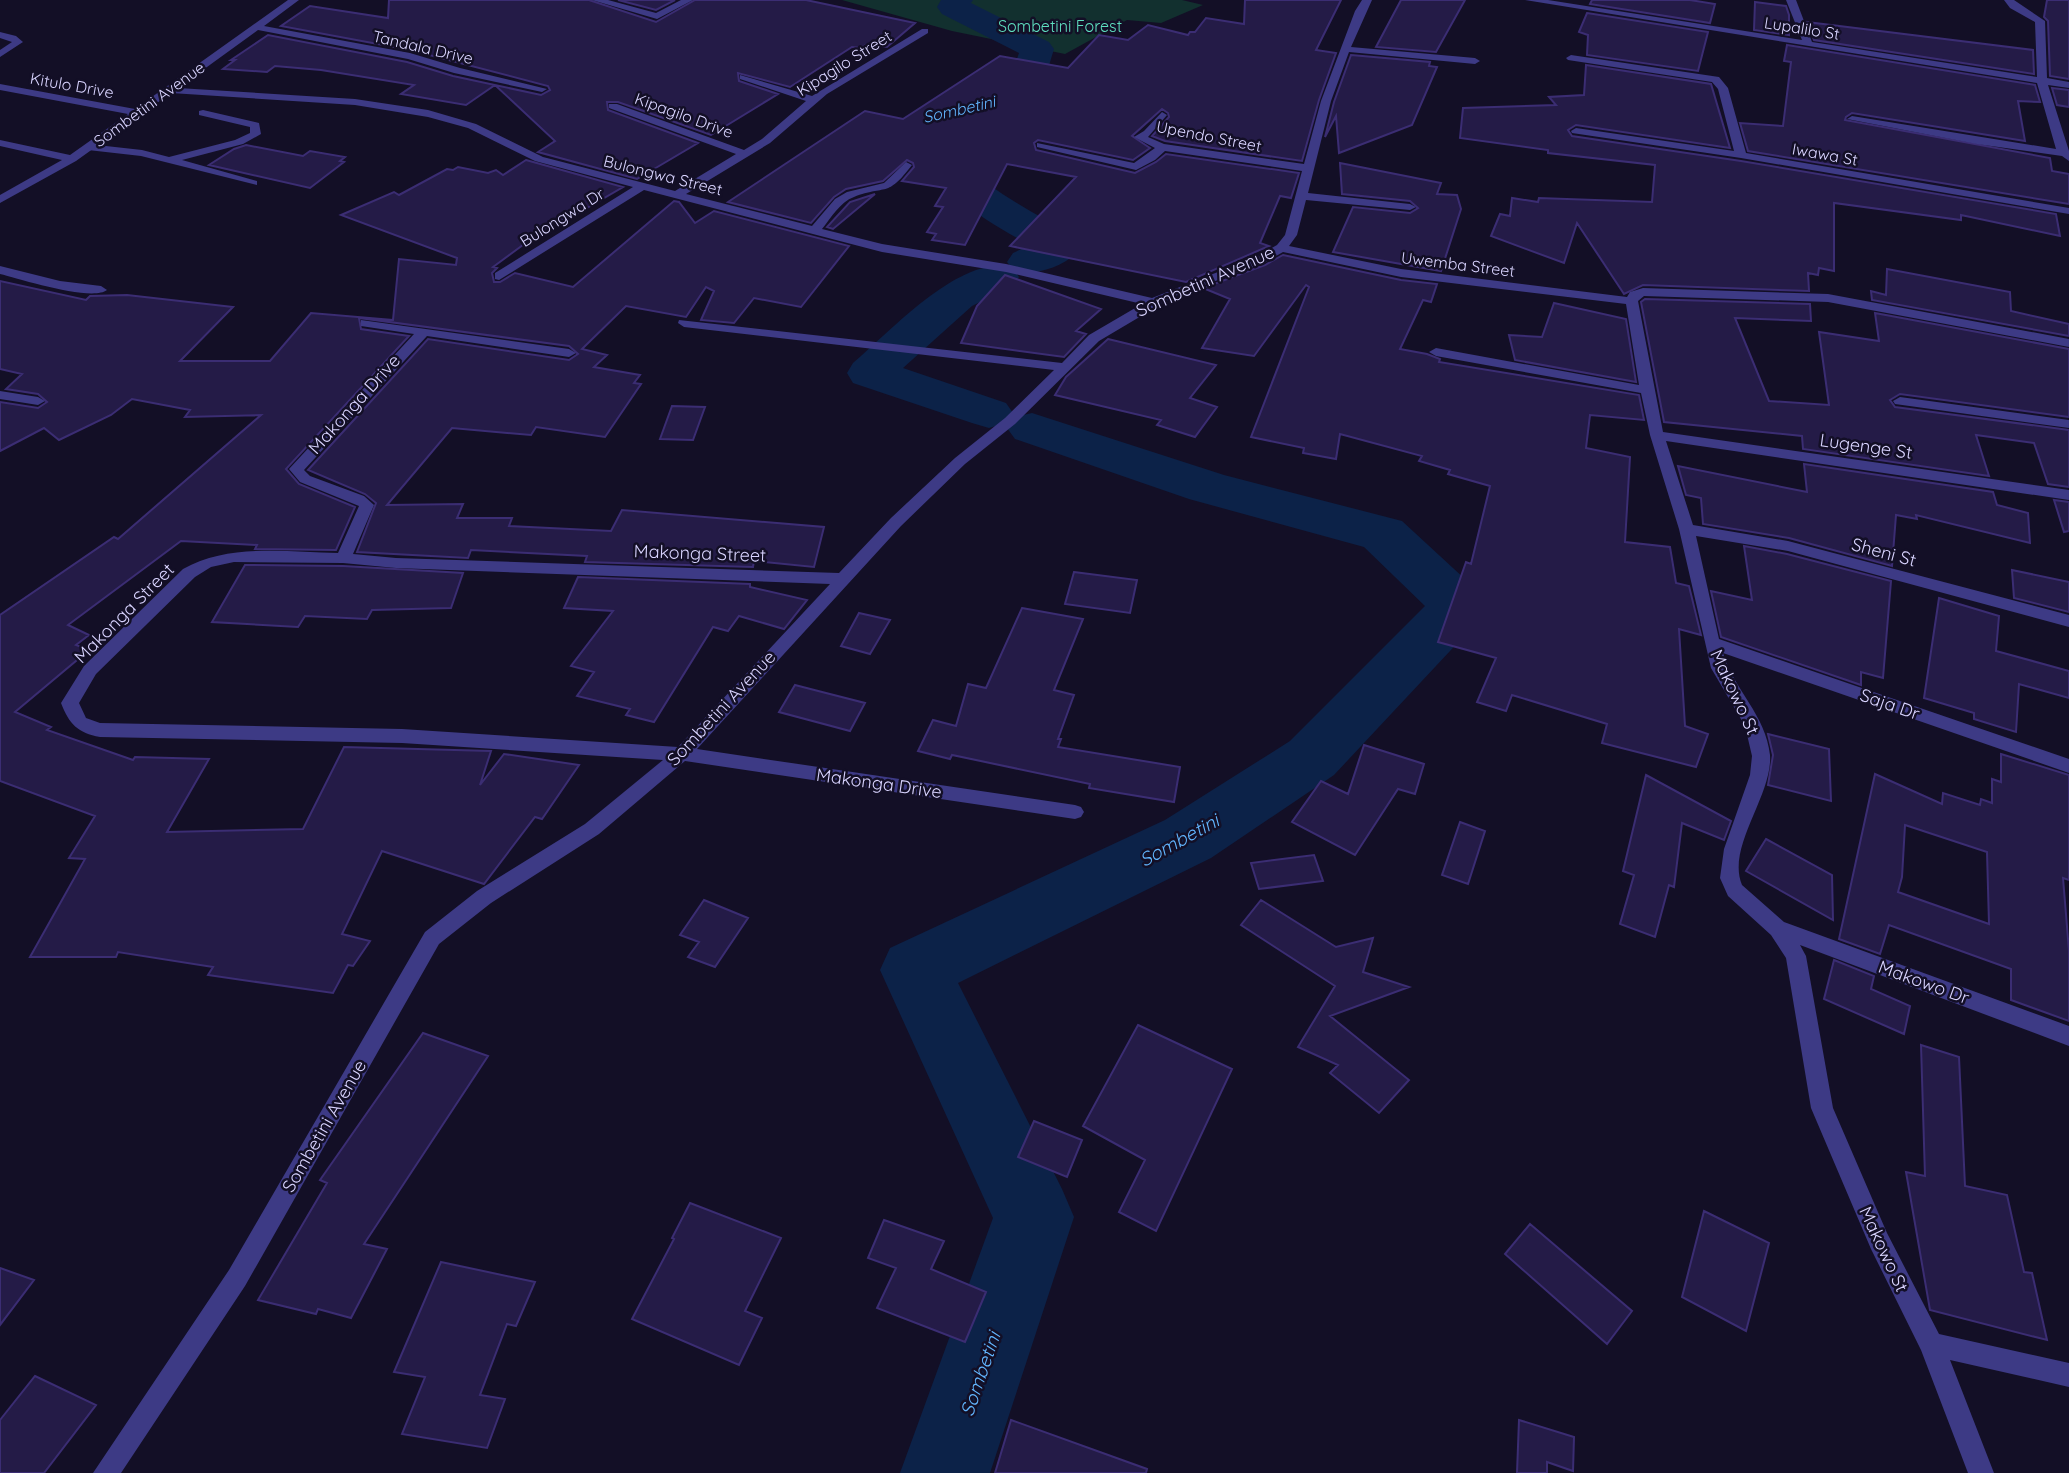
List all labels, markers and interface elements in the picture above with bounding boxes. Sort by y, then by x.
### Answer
street label: Lupalilo St [1763,12,1841,44]
park label: Sombetini Forest [998,16,1122,36]
street label: Tandala Drive [371,26,475,68]
street label: Kipagilo Street [793,26,895,100]
street label: Sombetini Avenue [89,57,209,151]
street label: Kitulo Drive [28,68,116,102]
street label: Kipagilo Drive [632,88,736,142]
water label: Sombetini [921,91,999,127]
street label: Upendo Street [1155,116,1263,156]
street label: Iwawa St [1791,138,1859,170]
street label: Bulongwa Street [601,151,725,199]
street label: Bulongwa Dr [516,183,608,251]
street label: Sombetini Avenue [1132,240,1278,322]
street label: Uwemba Street [1400,247,1516,281]
street label: Makonga Drive [303,349,405,459]
street label: Lugenge St [1818,428,1914,464]
street label: Sheni St [1849,532,1919,572]
street label: Makonga Street [633,539,767,567]
street label: Makonga Street [69,558,179,668]
street label: Sombetini Avenue [662,646,780,770]
street label: Makowo St [1705,646,1765,738]
street label: Saja Dr [1857,683,1923,725]
street label: Makonga Drive [815,763,943,803]
water label: Sombetini [1135,807,1225,872]
street label: Makowo Dr [1875,955,1973,1009]
street label: Sombetini Avenue [277,1056,371,1196]
street label: Makowo St [1854,1203,1914,1295]
water label: Sombetini [954,1327,1006,1419]

